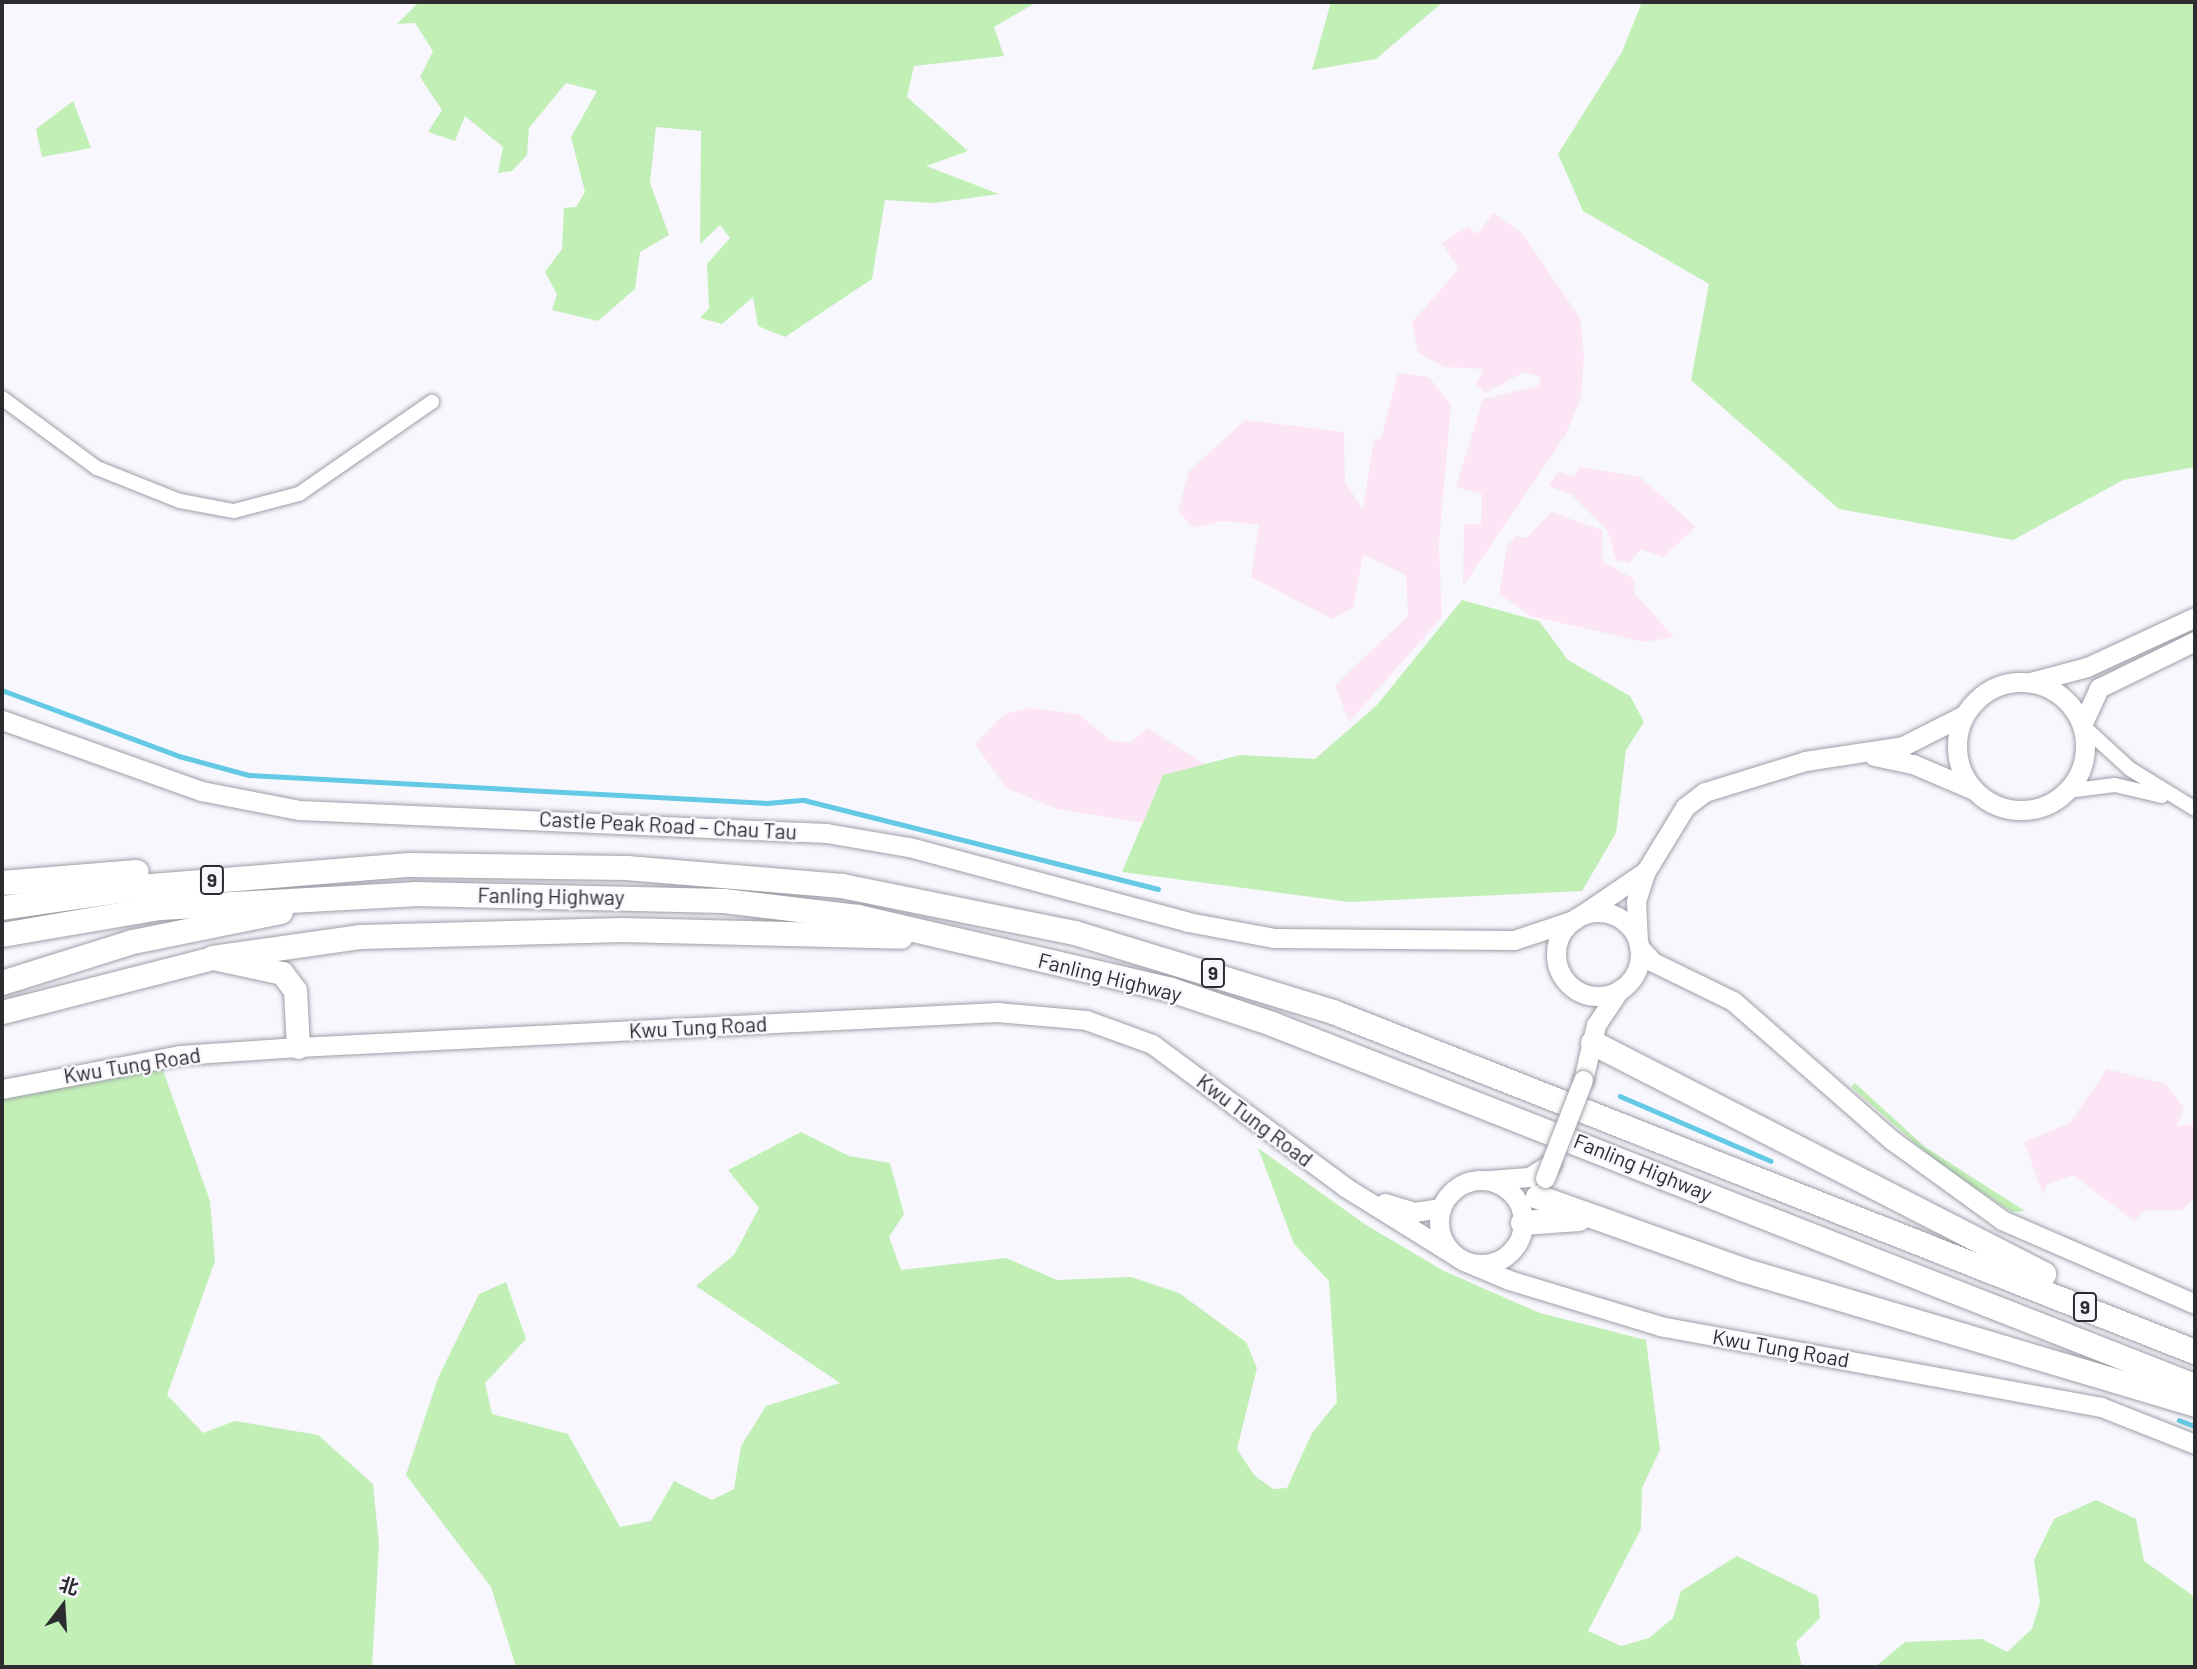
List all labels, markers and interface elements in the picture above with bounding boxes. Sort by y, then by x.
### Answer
street label: Castle Peak Road – Chau Tau [539,806,797,844]
road number: 9 [200,864,224,895]
street label: Fanling Highway [477,882,625,910]
street label: Fanling Highway [1036,947,1184,1007]
road number: 9 [1201,958,1225,988]
street label: Kwu Tung Road [628,1011,768,1043]
street label: Kwu Tung Road [62,1042,202,1088]
street label: Kwu Tung Road [1192,1068,1318,1172]
street label: Fanling Highway [1570,1128,1716,1206]
road number: 9 [2073,1292,2097,1322]
street label: Kwu Tung Road [1711,1324,1851,1372]
north arrow [28,1571,98,1641]
text: 北 [57,1572,82,1599]

